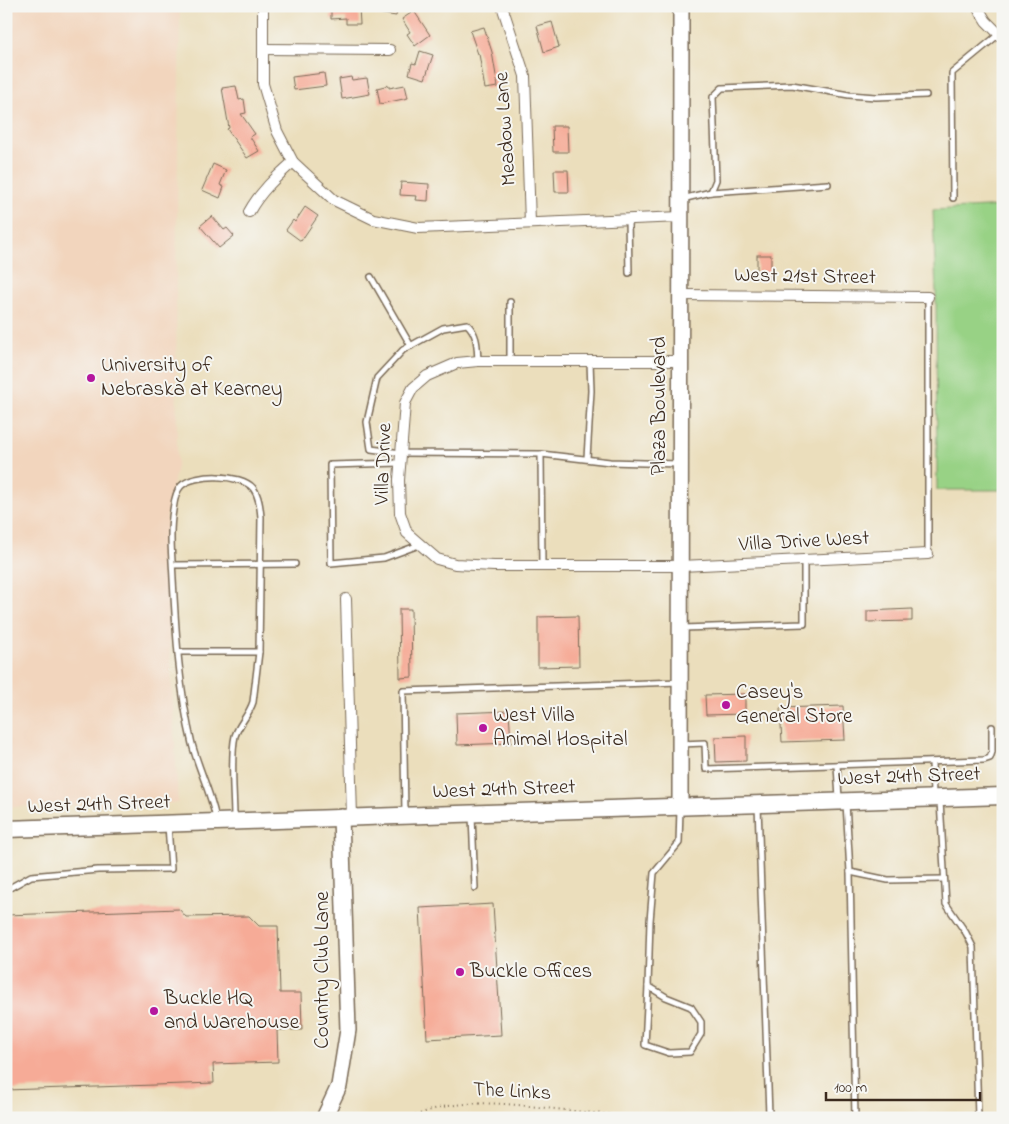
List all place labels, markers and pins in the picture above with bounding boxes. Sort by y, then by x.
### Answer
place label: University of Nebraska at Kearney [101,351,283,407]
marker: University of Nebraska at Kearney [85,372,97,384]
place label: Casey's General Store [736,678,853,732]
marker: Casey's General Store [720,699,732,711]
place label: West Villa Animal Hospital [493,701,627,755]
marker: West Villa Animal Hospital [477,722,489,734]
place label: Buckle Offices [469,957,592,987]
marker: Buckle Offices [454,966,466,978]
place label: Buckle HQ and Warehouse [163,984,300,1038]
marker: Buckle HQ and Warehouse [148,1005,160,1017]

